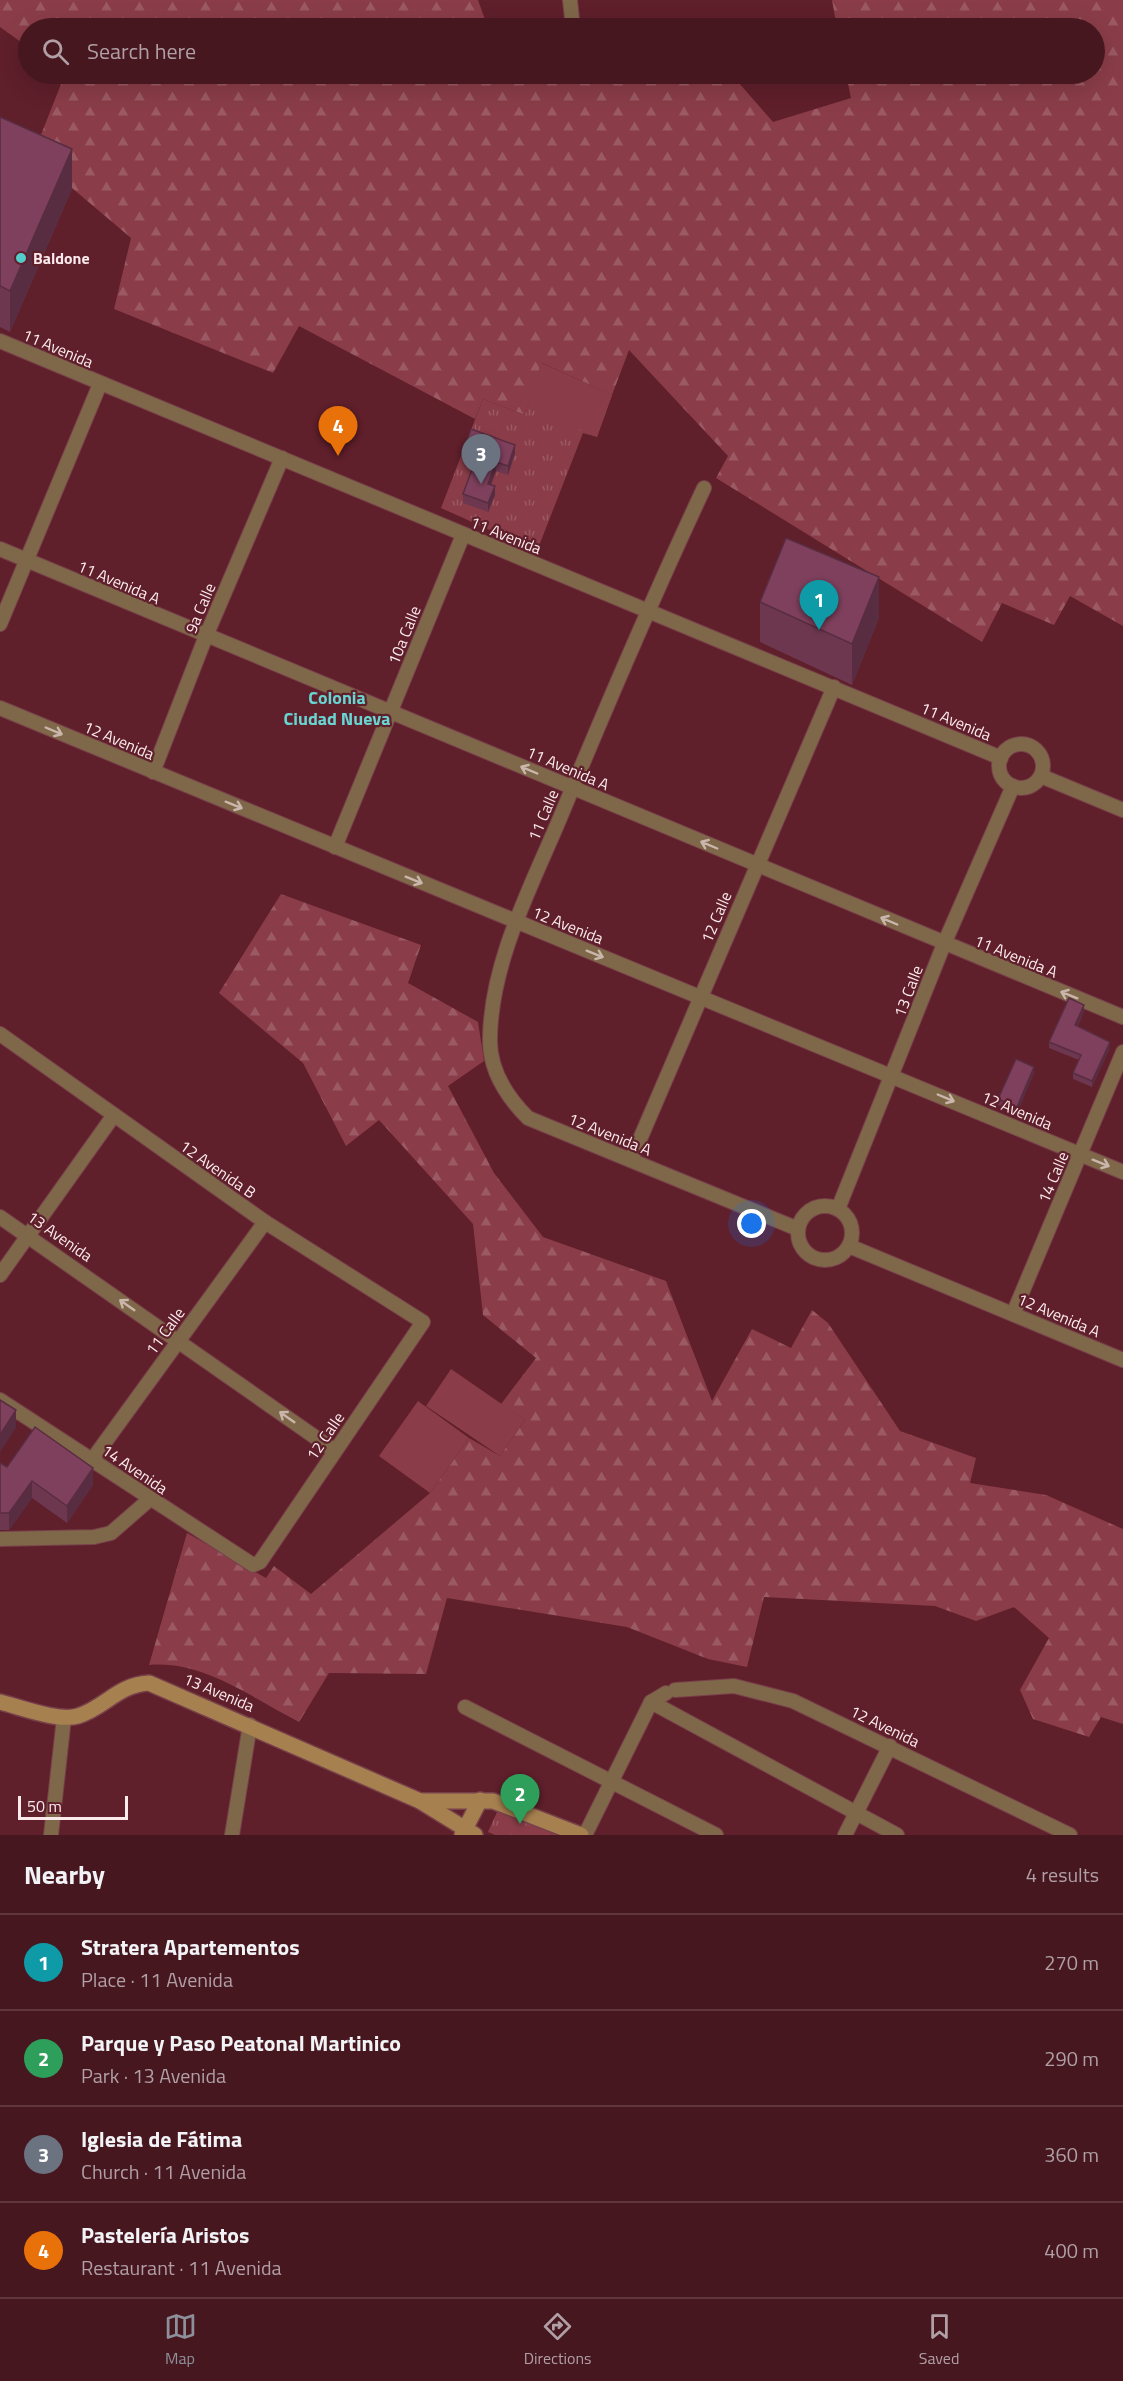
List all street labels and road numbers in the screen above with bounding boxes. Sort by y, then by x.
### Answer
street label: 11 Avenida [19,322,97,374]
street label: 11 Avenida [467,510,545,560]
street label: 11 Avenida A [74,554,165,610]
street label: 9a Calle [179,579,221,637]
street label: 10a Calle [381,602,427,668]
street label: 11 Avenida [917,695,995,747]
street label: 12 Avenida [80,714,158,766]
street label: 11 Avenida A [523,740,614,796]
street label: 11 Calle [521,786,565,844]
street label: 12 Calle [694,888,738,946]
street label: 12 Avenida [529,900,607,950]
street label: 11 Avenida A [971,928,1062,984]
street label: 13 Calle [887,962,929,1020]
street label: 12 Avenida [978,1084,1056,1136]
street label: 12 Avenida A [565,1106,656,1162]
street label: 12 Avenida B [175,1134,261,1204]
street label: 14 Calle [1031,1148,1075,1206]
street label: 13 Avenida [22,1205,98,1267]
street label: 12 Avenida A [1014,1287,1105,1343]
street label: 11 Calle [140,1302,190,1360]
street label: 12 Calle [300,1407,350,1465]
street label: 14 Avenida [97,1438,173,1500]
street label: 13 Avenida [180,1666,258,1718]
street label: 12 Avenida [846,1699,924,1753]

